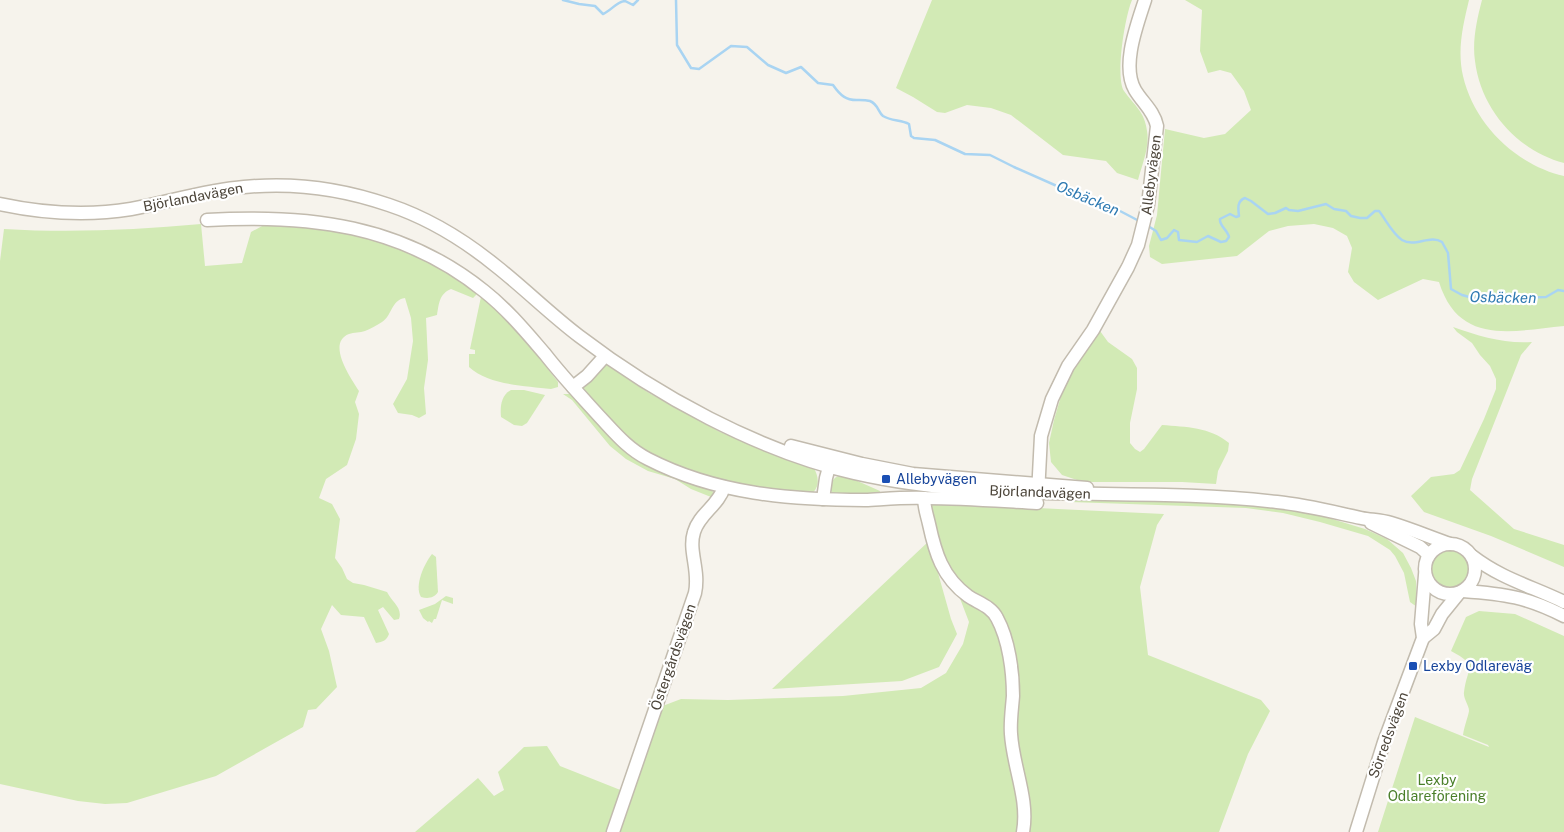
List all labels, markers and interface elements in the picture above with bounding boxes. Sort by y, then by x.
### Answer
street label: Allebyvägen [1138,134,1164,216]
water label: Osbäcken [1054,177,1122,219]
street label: Björlandavägen [142,179,244,215]
water label: Osbäcken [1470,288,1536,306]
place label: Allebyvägen [896,471,977,487]
marker: Allebyvägen [880,473,892,485]
street label: Björlandavägen [989,482,1091,502]
street label: Östergårdsvägen [645,601,699,712]
place label: Lexby Odlareväg [1423,658,1533,674]
marker: Lexby Odlareväg [1407,660,1419,672]
street label: Sörredsvägen [1365,690,1411,780]
park label: Lexby Odlareförening [1388,772,1487,804]

